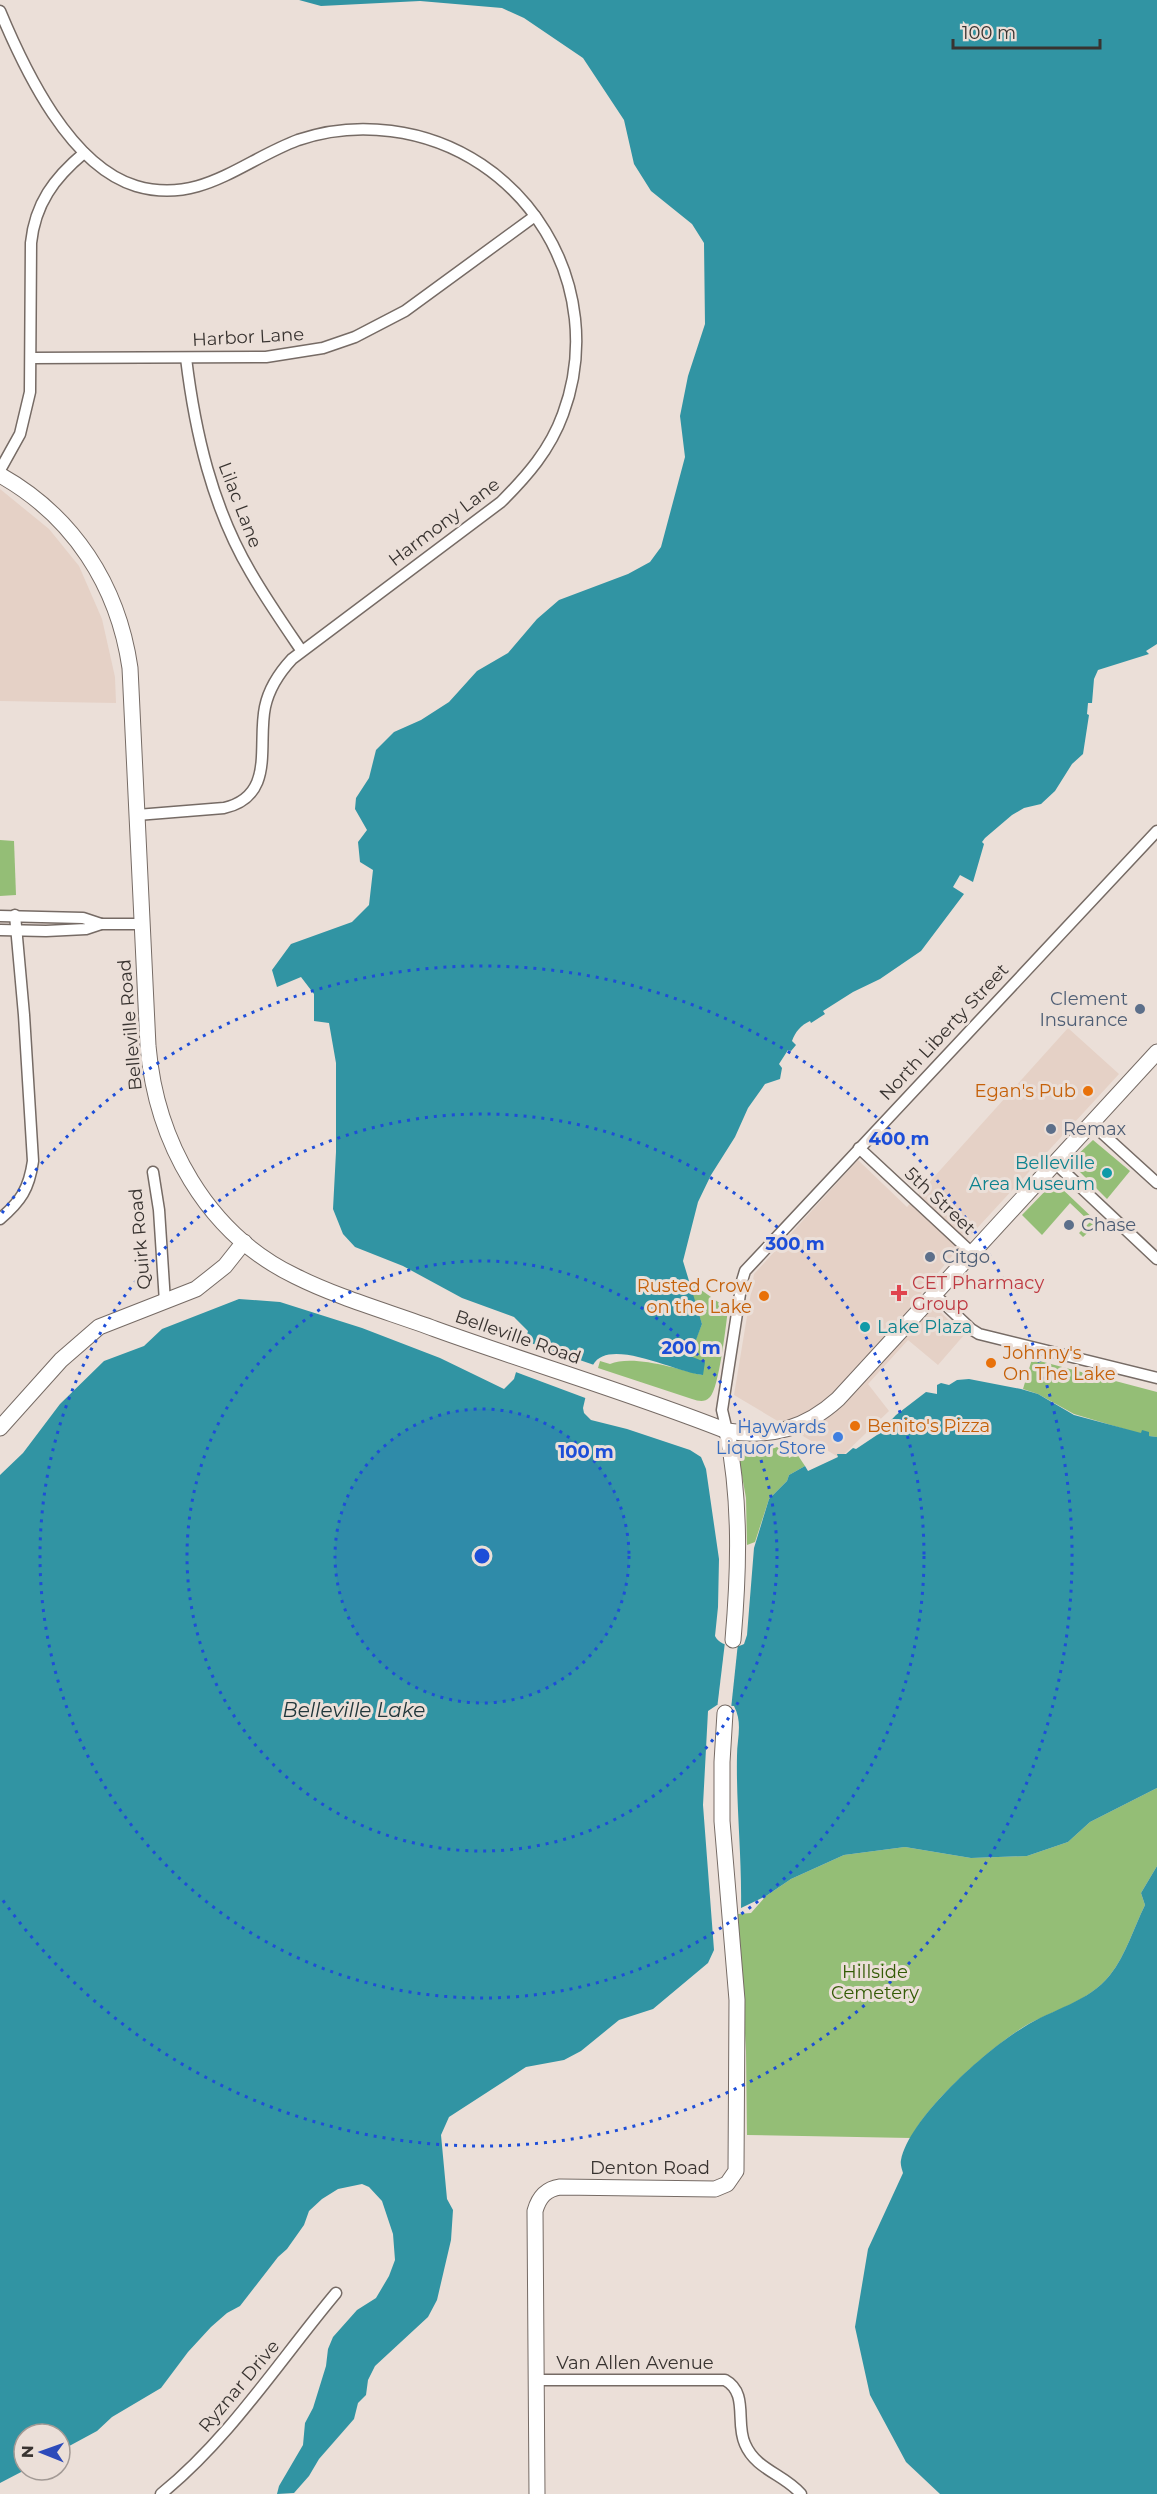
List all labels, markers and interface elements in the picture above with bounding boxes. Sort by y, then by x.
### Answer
scale bar [953,12,1100,50]
text: 100 m [962,22,1016,44]
street label: Harbor Lane [191,323,305,351]
street label: Lilac Lane [214,459,266,551]
street label: Harmony Lane [384,473,504,571]
street label: Belleville Road [113,958,147,1092]
street label: North Liberty Street [875,959,1013,1105]
place label: Clement Insurance [1039,988,1128,1031]
marker: Clement Insurance [1133,1002,1147,1016]
place label: Egan's Pub [975,1080,1076,1102]
marker: Egan's Pub [1081,1084,1095,1098]
place label: Remax [1063,1118,1127,1140]
marker: Remax [1044,1122,1058,1136]
text: 400 m [869,1128,929,1150]
place label: Belleville Area Museum [969,1152,1095,1195]
street label: 5th Street [900,1163,980,1239]
marker: Belleville Area Museum [1100,1166,1114,1180]
street label: Quirk Road [125,1187,155,1291]
place label: Chase [1081,1214,1136,1236]
marker: Chase [1062,1218,1076,1232]
text: 300 m [764,1233,825,1255]
place label: Citgo [942,1246,990,1268]
marker: Citgo [923,1250,937,1264]
place label: CET Pharmacy Group [912,1272,1044,1315]
place label: Rusted Crow on the Lake [637,1275,752,1318]
marker: CET Pharmacy Group [890,1284,908,1302]
marker: Rusted Crow on the Lake [757,1289,771,1303]
street label: Belleville Road [452,1305,584,1369]
place label: Lake Plaza [877,1316,972,1338]
marker: Lake Plaza [858,1320,872,1334]
text: 200 m [661,1337,721,1359]
place label: Johnny's On The Lake [1002,1342,1116,1385]
marker: Johnny's On The Lake [984,1356,998,1370]
place label: Benito's Pizza [867,1415,990,1437]
place label: Haywards Liquor Store [716,1416,826,1459]
marker: Benito's Pizza [848,1419,862,1433]
marker: Haywards Liquor Store [831,1430,845,1444]
text: 100 m [558,1441,614,1463]
centre of rings [472,1546,492,1566]
water label: Belleville Lake [283,1698,425,1722]
park label: Hillside Cemetery [831,1961,919,2004]
street label: Denton Road [590,2157,710,2179]
street label: Ryznar Drive [194,2335,284,2437]
street label: Van Allen Avenue [556,2352,714,2374]
north arrow [12,2422,72,2482]
text: N [18,2445,37,2458]

